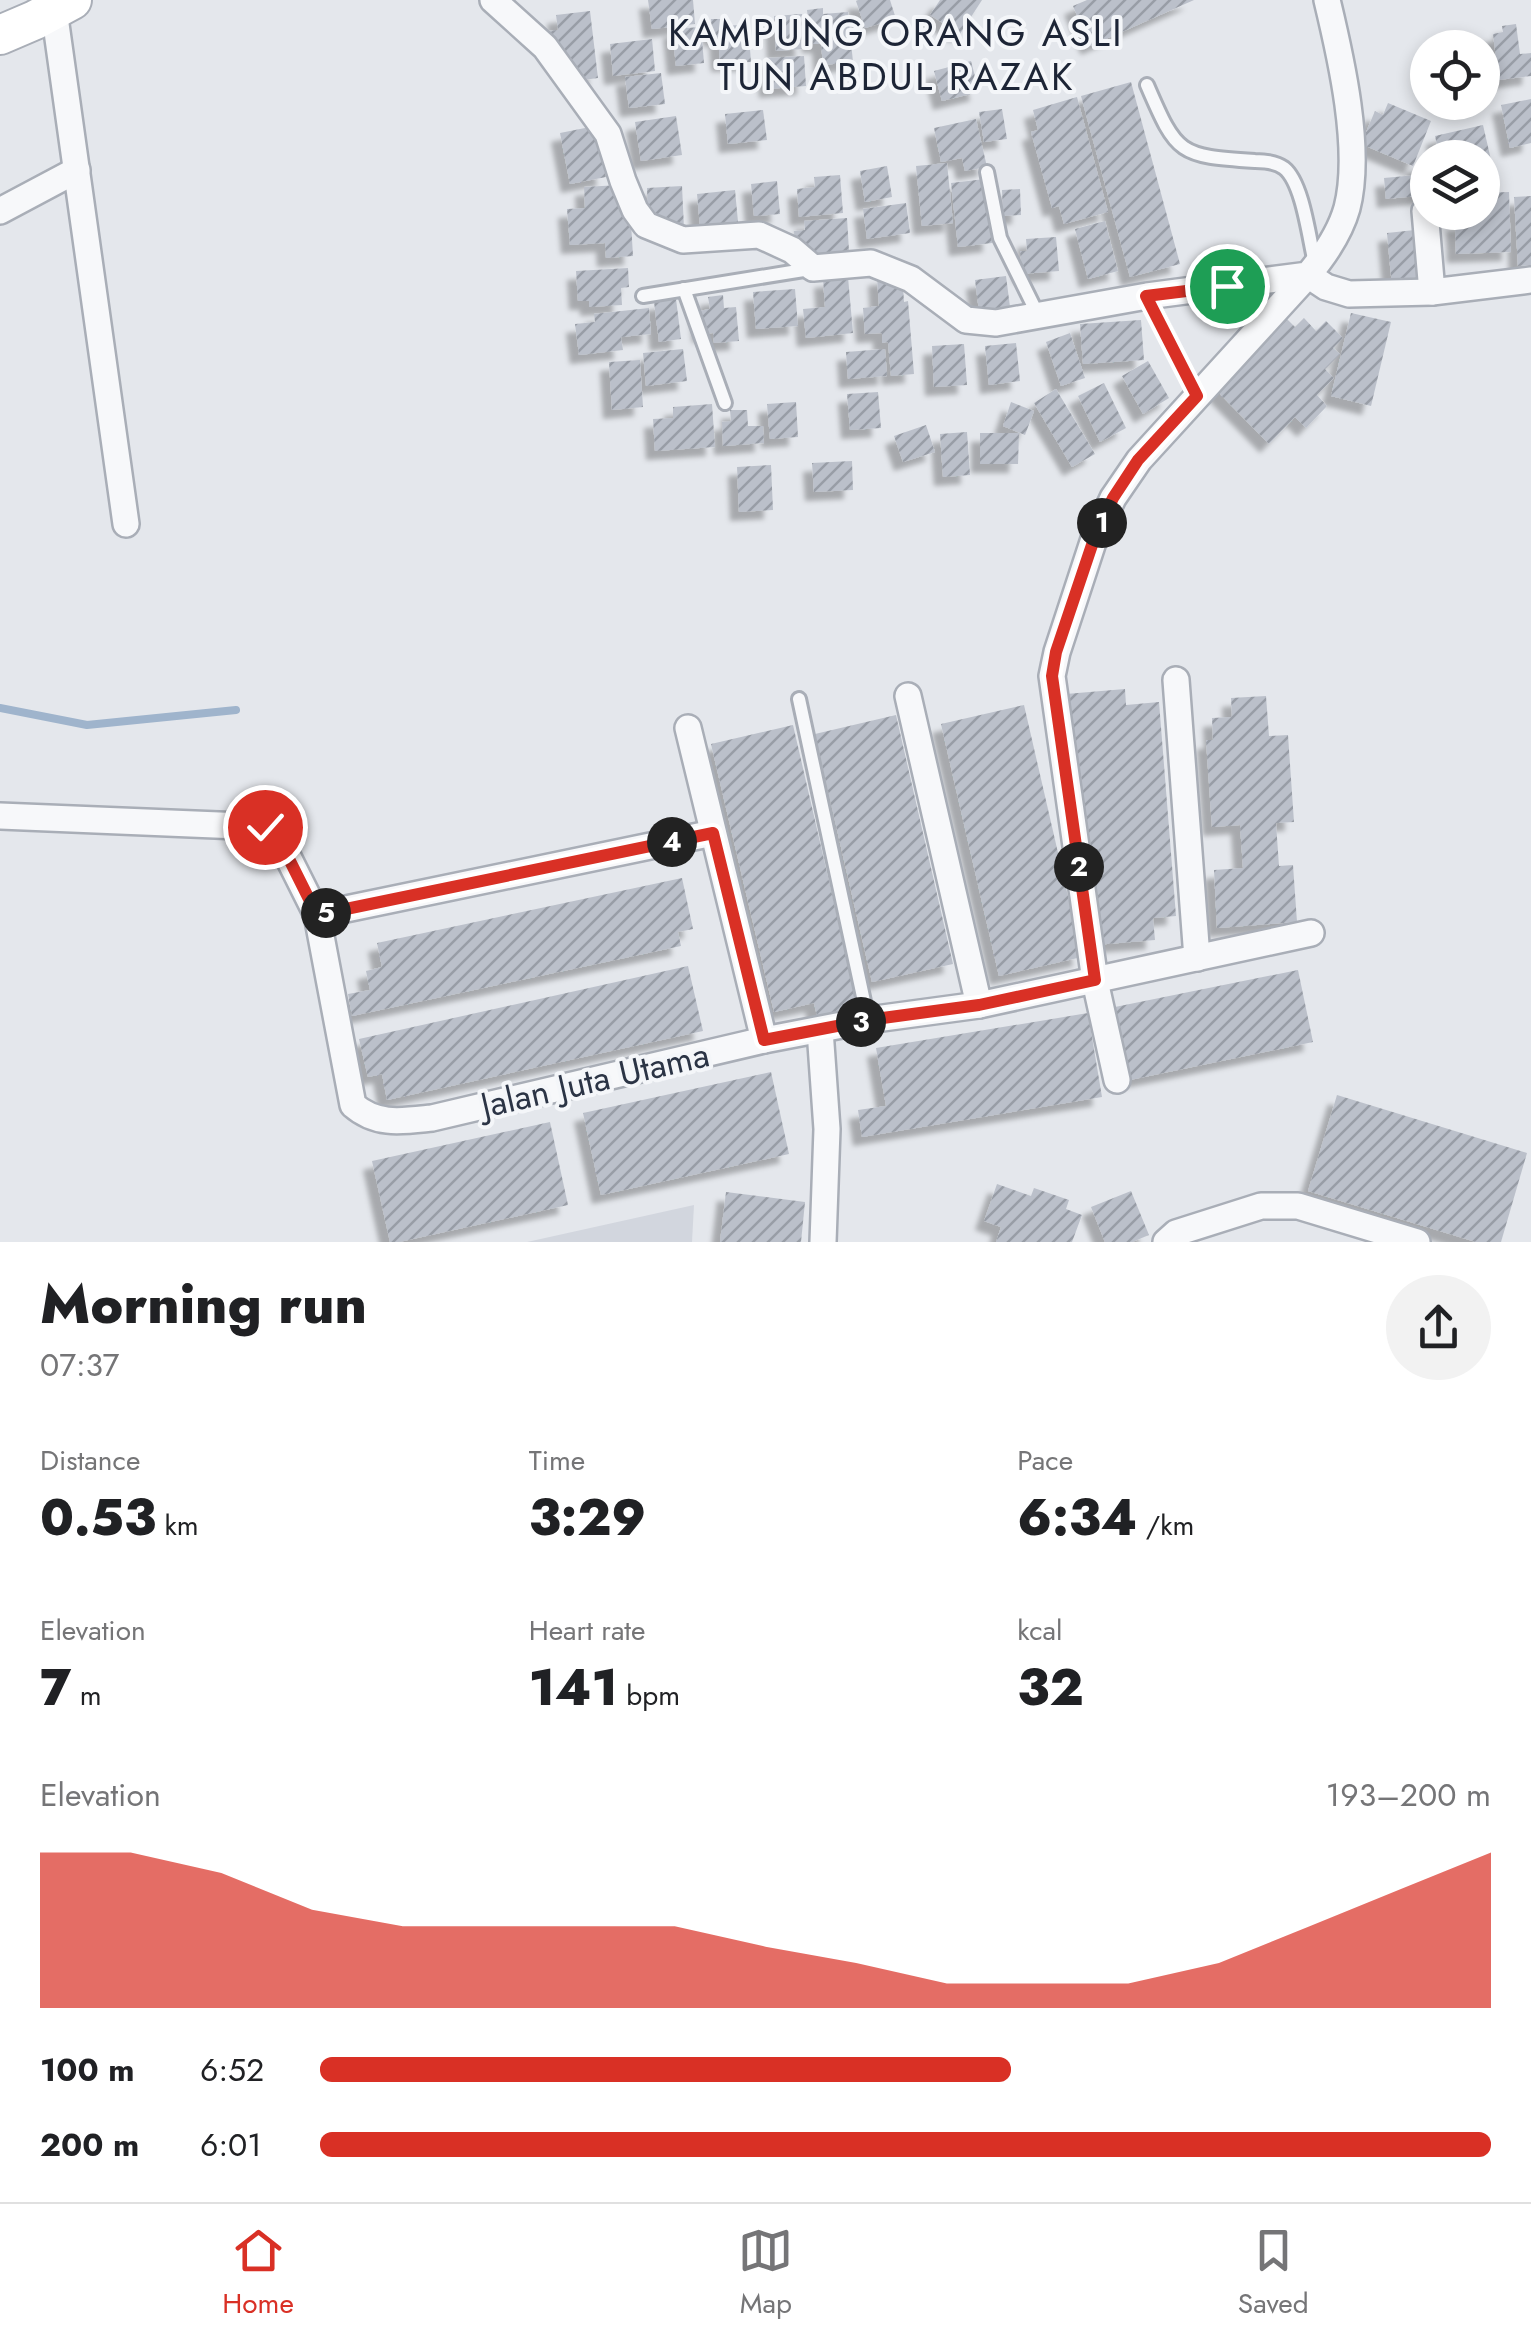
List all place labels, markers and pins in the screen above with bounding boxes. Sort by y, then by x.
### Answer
pin [1185,244,1270,329]
pin: 1 [1077,498,1127,548]
pin [223,785,308,870]
pin: 4 [647,817,697,867]
pin: 2 [1054,842,1104,892]
pin: 5 [301,888,351,938]
pin: 3 [836,997,886,1047]

